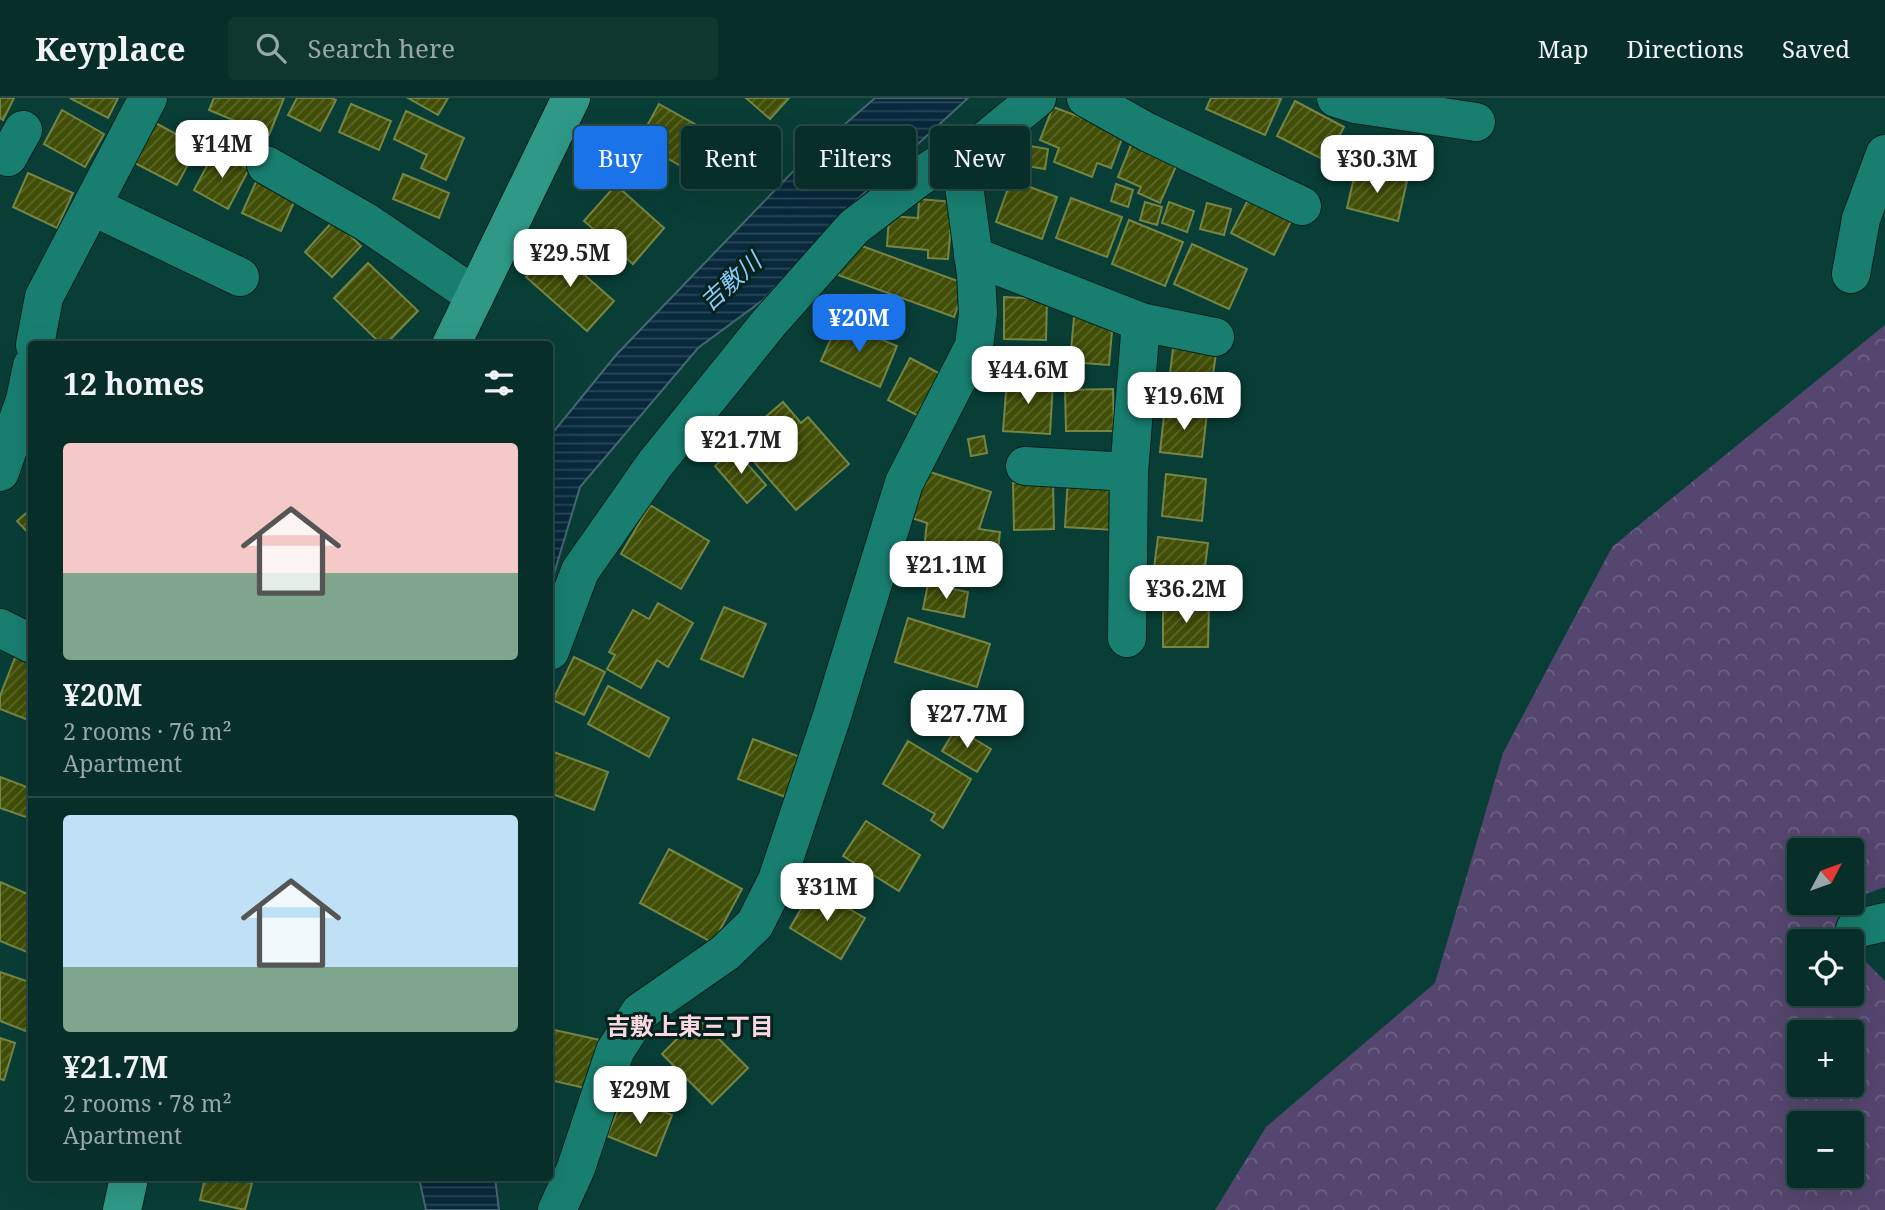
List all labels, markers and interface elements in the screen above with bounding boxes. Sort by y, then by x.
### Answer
search box [228,17,718,80]
text: Keyplace [35,26,186,71]
icon: search [252,29,290,67]
text: Search here [308,30,455,66]
text: Map [1538,32,1589,65]
text: Directions [1627,32,1744,65]
text: Saved [1782,32,1850,65]
pin: ¥14M [181,120,263,180]
chip: Buy [574,126,667,189]
chip: Rent [681,126,781,189]
chip: Filters [795,126,916,189]
chip: New [930,126,1030,189]
text: ¥14M [192,127,252,159]
pin: ¥30.3M [1320,136,1434,195]
text: ¥30.3M [1337,142,1417,174]
pin: ¥29.5M [513,230,627,289]
text: ¥29.5M [530,236,610,268]
water label: 吉敷川 [692,243,770,317]
pin: ¥20M [818,294,900,354]
text: ¥20M [829,301,889,333]
pin: ¥44.6M [971,346,1085,406]
text: ¥44.6M [988,353,1068,385]
text: 12 homes [63,363,204,404]
icon: filters [480,364,518,402]
pin: ¥19.6M [1127,372,1241,432]
text: ¥19.6M [1144,379,1224,411]
pin: ¥21.7M [684,416,798,476]
text: ¥21.7M [701,423,781,455]
icon: home [228,488,354,614]
pin: ¥21.1M [889,542,1003,601]
text: ¥21.1M [906,548,986,580]
pin: ¥36.2M [1129,566,1243,625]
text: ¥36.2M [1146,572,1226,604]
text: ¥20M [63,674,142,715]
pin: ¥27.7M [910,690,1024,750]
text: ¥27.7M [927,697,1007,729]
text: 2 rooms · 76 m² [63,715,232,747]
text: Apartment [63,747,182,779]
north arrow [1787,838,1864,915]
map controls [1787,838,1864,1188]
icon: home [228,860,354,986]
pin: ¥31M [786,864,868,923]
text: ¥31M [797,870,857,902]
button: locate [1787,929,1864,1006]
district label: 吉敷上東三丁目 [606,1009,774,1042]
button: + [1787,1020,1864,1097]
text: ¥21.7M [63,1046,168,1087]
pin: ¥29M [599,1066,681,1126]
text: ¥29M [610,1073,670,1105]
text: 2 rooms · 78 m² [63,1087,232,1119]
button: − [1787,1111,1864,1188]
text: Apartment [63,1119,182,1151]

